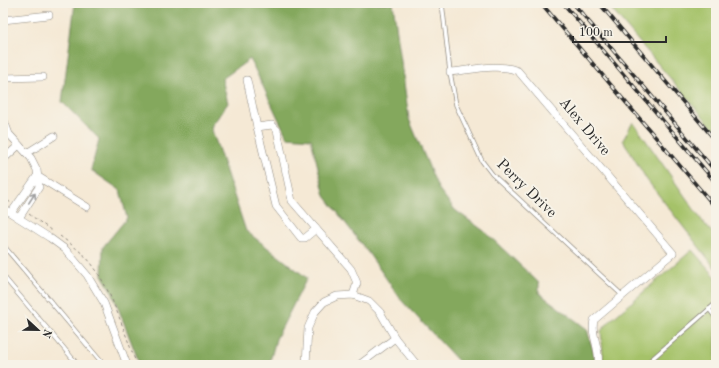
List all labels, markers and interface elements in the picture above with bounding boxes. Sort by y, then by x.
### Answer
scale bar [573,18,666,44]
text: 100 m [579,27,613,39]
street label: Alex Drive [556,95,612,159]
street label: Perry Drive [493,157,559,221]
one-way arrow [29,192,37,204]
north arrow [18,310,58,350]
text: N [39,327,53,340]

